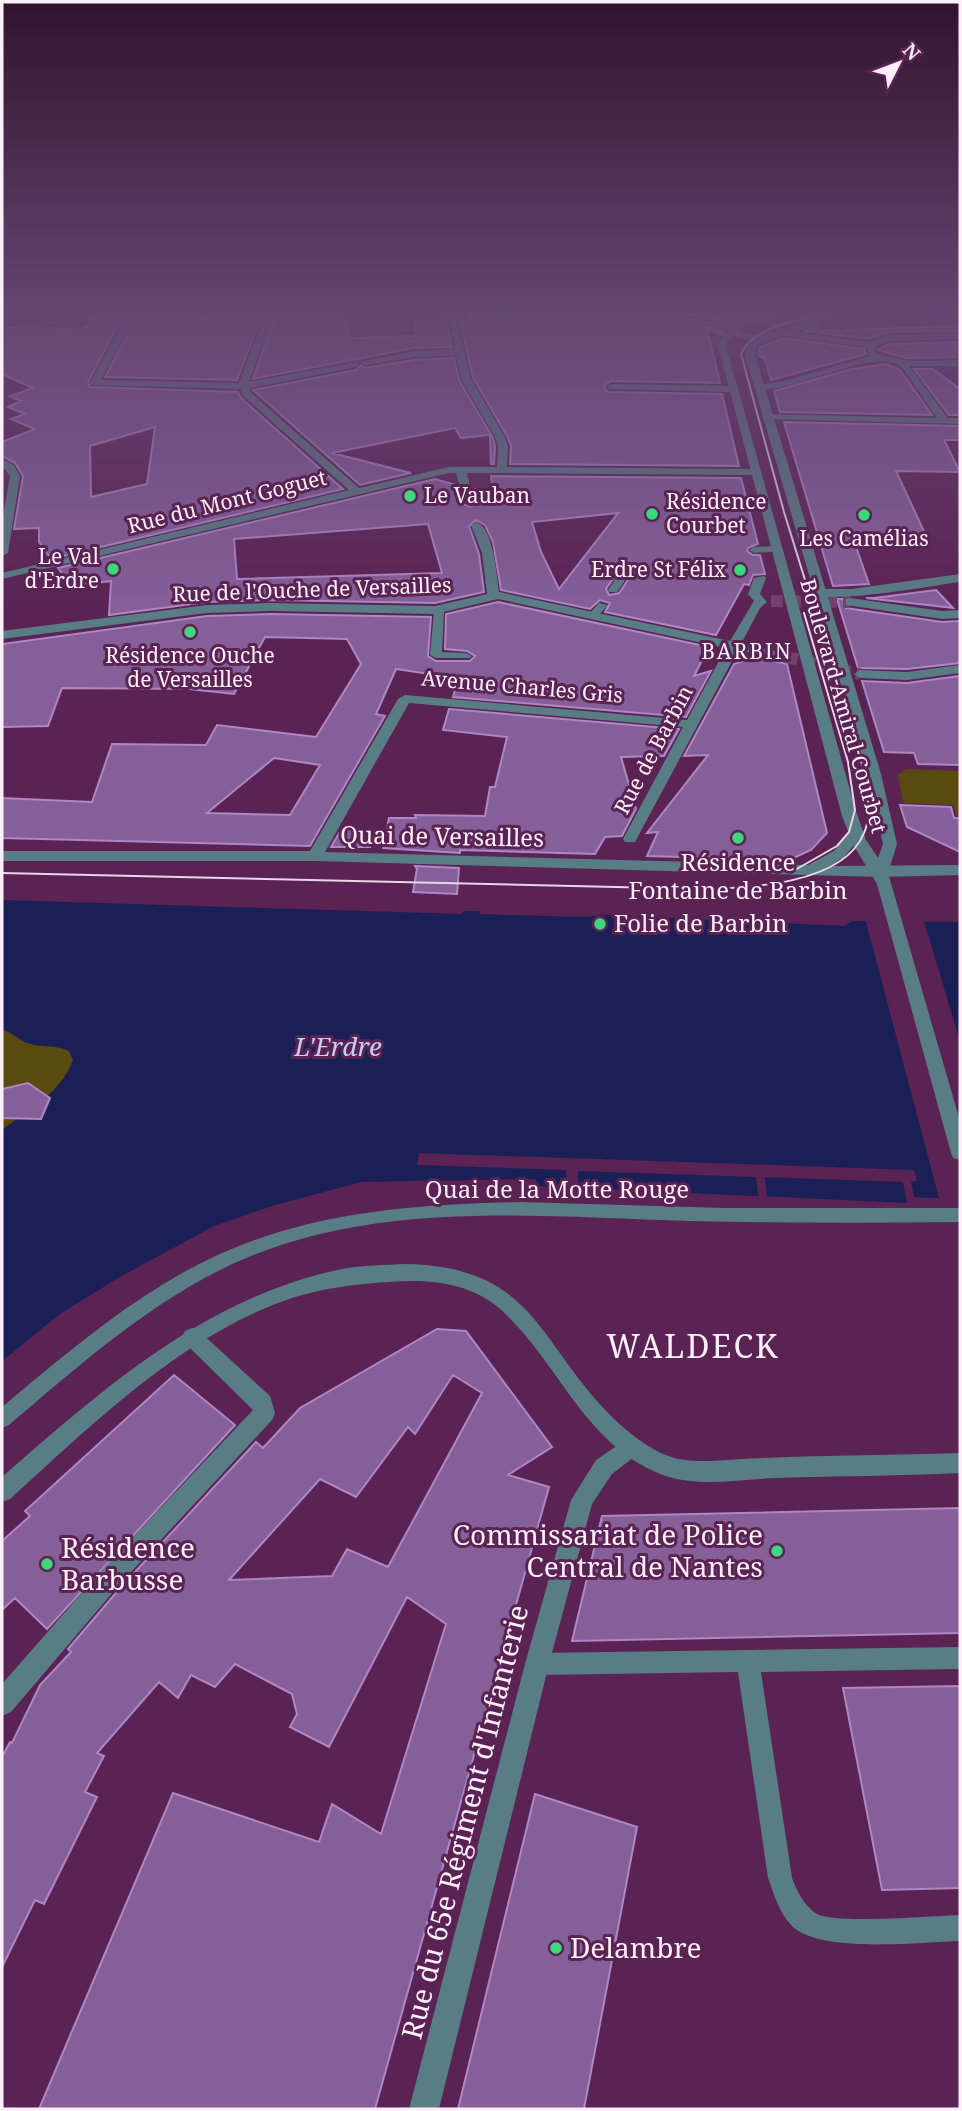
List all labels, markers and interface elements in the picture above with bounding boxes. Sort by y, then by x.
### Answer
north arrow [864,28,934,98]
text: N [897,37,926,66]
street label: Rue du Mont Goguet [124,463,329,539]
place label: Le Vauban [424,481,530,509]
place label: Résidence Courbet [666,487,766,539]
marker: Le Vauban [402,488,418,504]
marker: Résidence Courbet [644,506,660,522]
marker: Les Camélias [856,507,872,523]
place label: Les Camélias [799,524,929,552]
place label: Le Val d'Erdre [24,542,99,594]
place label: Erdre St Félix [591,555,727,583]
marker: Le Val d'Erdre [105,561,121,577]
marker: Erdre St Félix [732,562,748,578]
street label: Rue de l'Ouche de Versailles [172,570,452,608]
street label: Boulevard Amiral Courbet [794,575,894,836]
marker: Résidence Ouche de Versailles [182,624,198,640]
district label: BARBIN [701,637,793,665]
place label: Résidence Ouche de Versailles [105,641,275,693]
street label: Avenue Charles Gris [420,663,624,709]
street label: Rue de Barbin [607,680,699,819]
street label: Quai de Versailles [340,817,544,854]
marker: Résidence Fontaine de Barbin [730,830,746,846]
place label: Résidence Fontaine de Barbin [629,845,847,906]
place label: Folie de Barbin [614,906,787,939]
marker: Folie de Barbin [592,916,608,932]
water label: L'Erdre [293,1028,382,1064]
street label: Quai de la Motte Rouge [425,1172,689,1205]
district label: WALDECK [606,1324,780,1367]
place label: Commissariat de Police Central de Nantes [453,1515,763,1585]
place label: Résidence Barbusse [61,1528,195,1598]
marker: Commissariat de Police Central de Nantes [769,1543,785,1559]
marker: Résidence Barbusse [39,1556,55,1572]
street label: Rue du 65e Régiment d'Infanterie [392,1601,536,2043]
place label: Delambre [570,1928,702,1966]
marker: Delambre [548,1940,564,1956]

